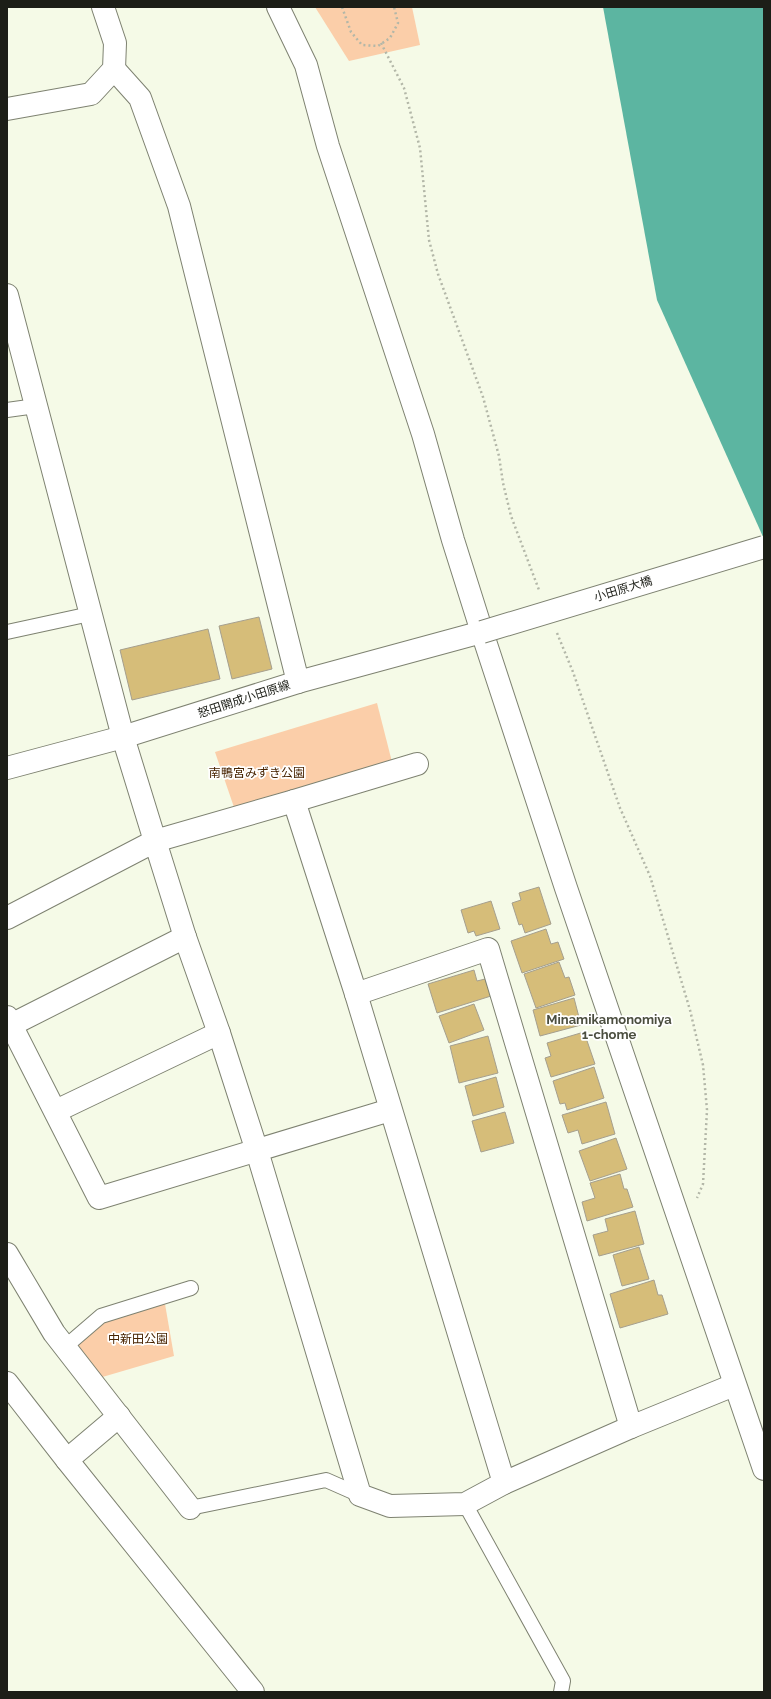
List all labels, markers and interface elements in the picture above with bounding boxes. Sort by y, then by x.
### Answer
street label: 小田原大橋 [592,574,654,604]
street label: 怒田開成小田原線 [196,678,292,720]
park label: 南鴨宮みずき公園 [209,766,305,780]
district label: Minamikamonomiya 1-chome [546,1012,672,1042]
park label: 中新田公園 [108,1332,168,1346]

